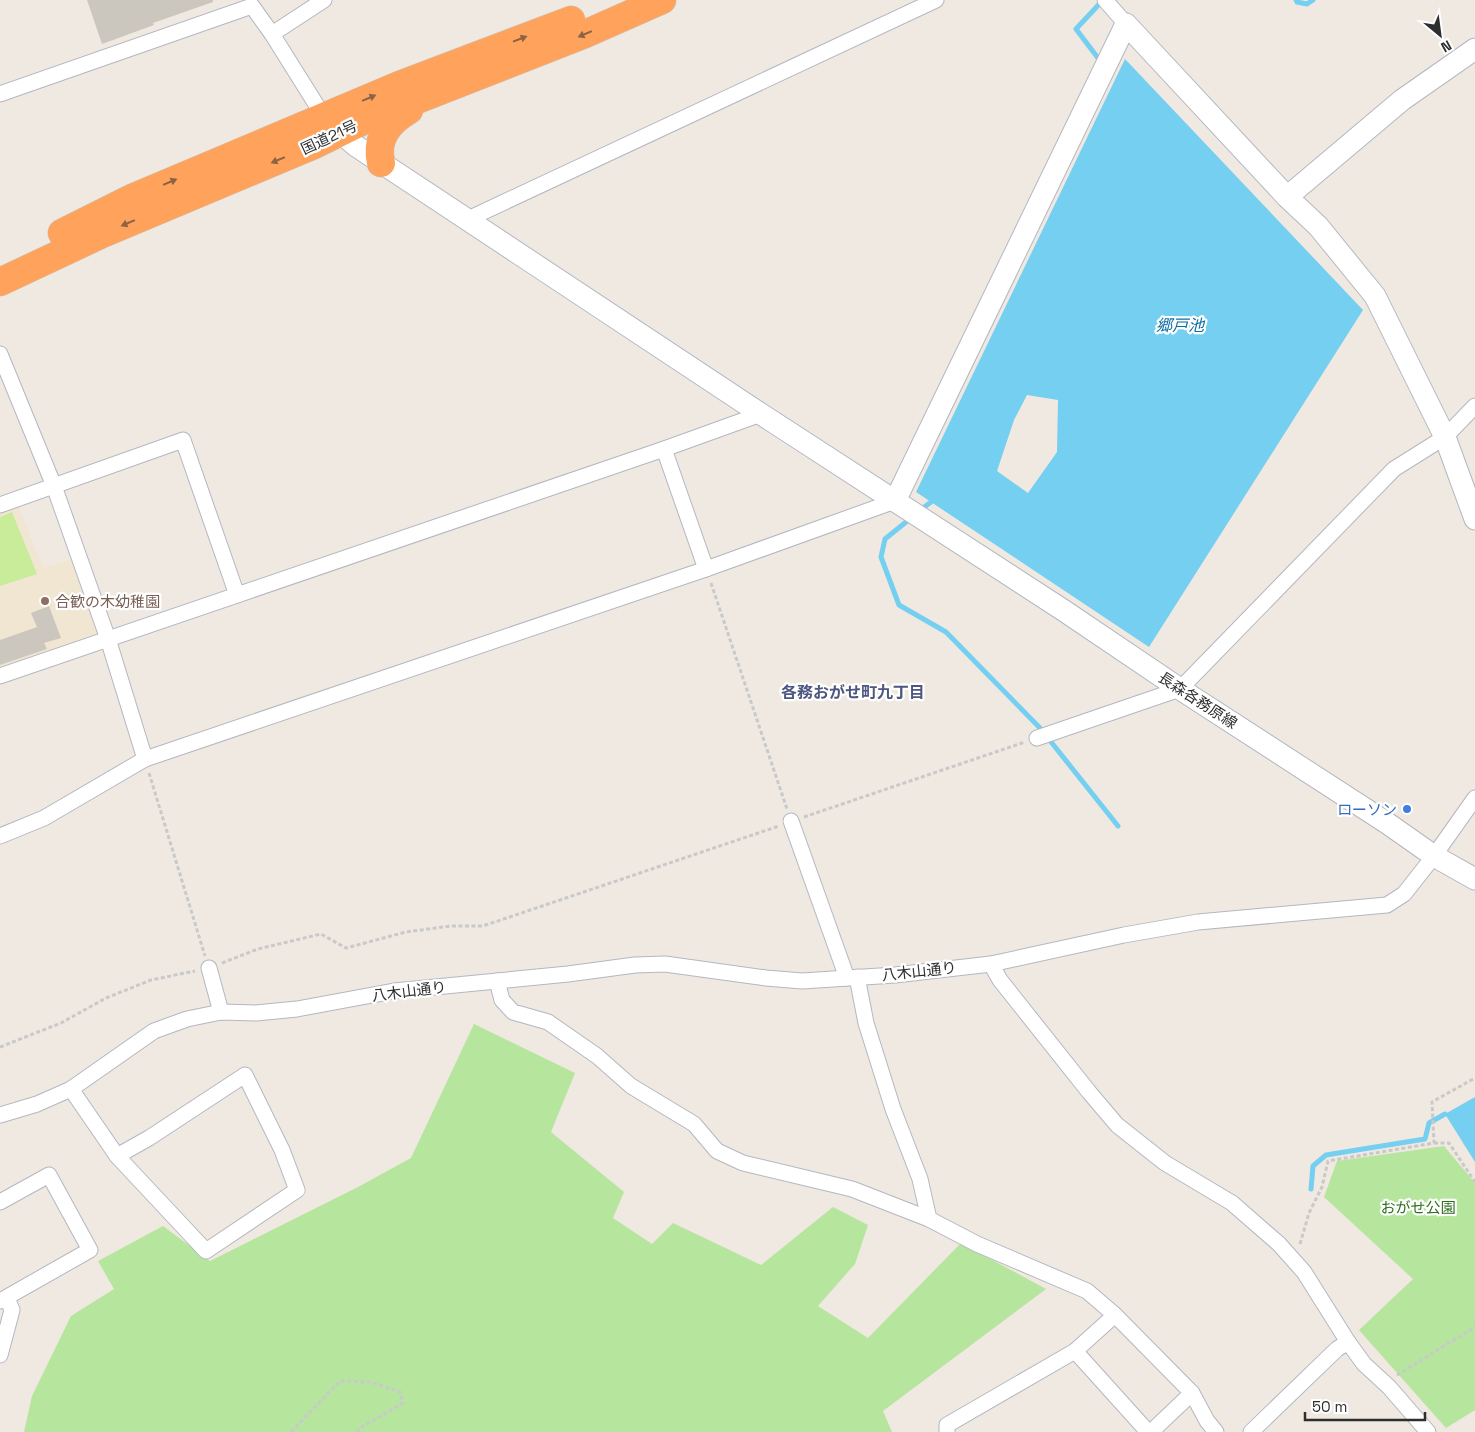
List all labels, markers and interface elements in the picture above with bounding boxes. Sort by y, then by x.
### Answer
north arrow [1415,10,1465,60]
one-way arrow [577,30,592,38]
one-way arrow [513,35,528,43]
text: N [1438,36,1455,57]
one-way arrow [362,94,376,102]
street label: 国道21号 [298,116,360,158]
one-way arrow [271,157,285,165]
one-way arrow [163,177,177,185]
one-way arrow [121,220,135,228]
water label: 郷戸池 [1156,315,1206,336]
place label: 合歓の木幼稚園 [55,592,160,611]
marker: 合歓の木幼稚園 [39,595,51,607]
street label: 長森各務原線 [1155,668,1241,732]
district label: 各務おがせ町九丁目 [781,682,925,703]
place label: ローソン [1337,800,1397,819]
marker: ローソン [1401,803,1413,815]
street label: 八木山通り [881,958,957,984]
street label: 八木山通り [371,977,447,1005]
park label: おがせ公園 [1380,1198,1456,1217]
scale bar [1305,1390,1425,1422]
text: 50 m [1312,1397,1347,1416]

